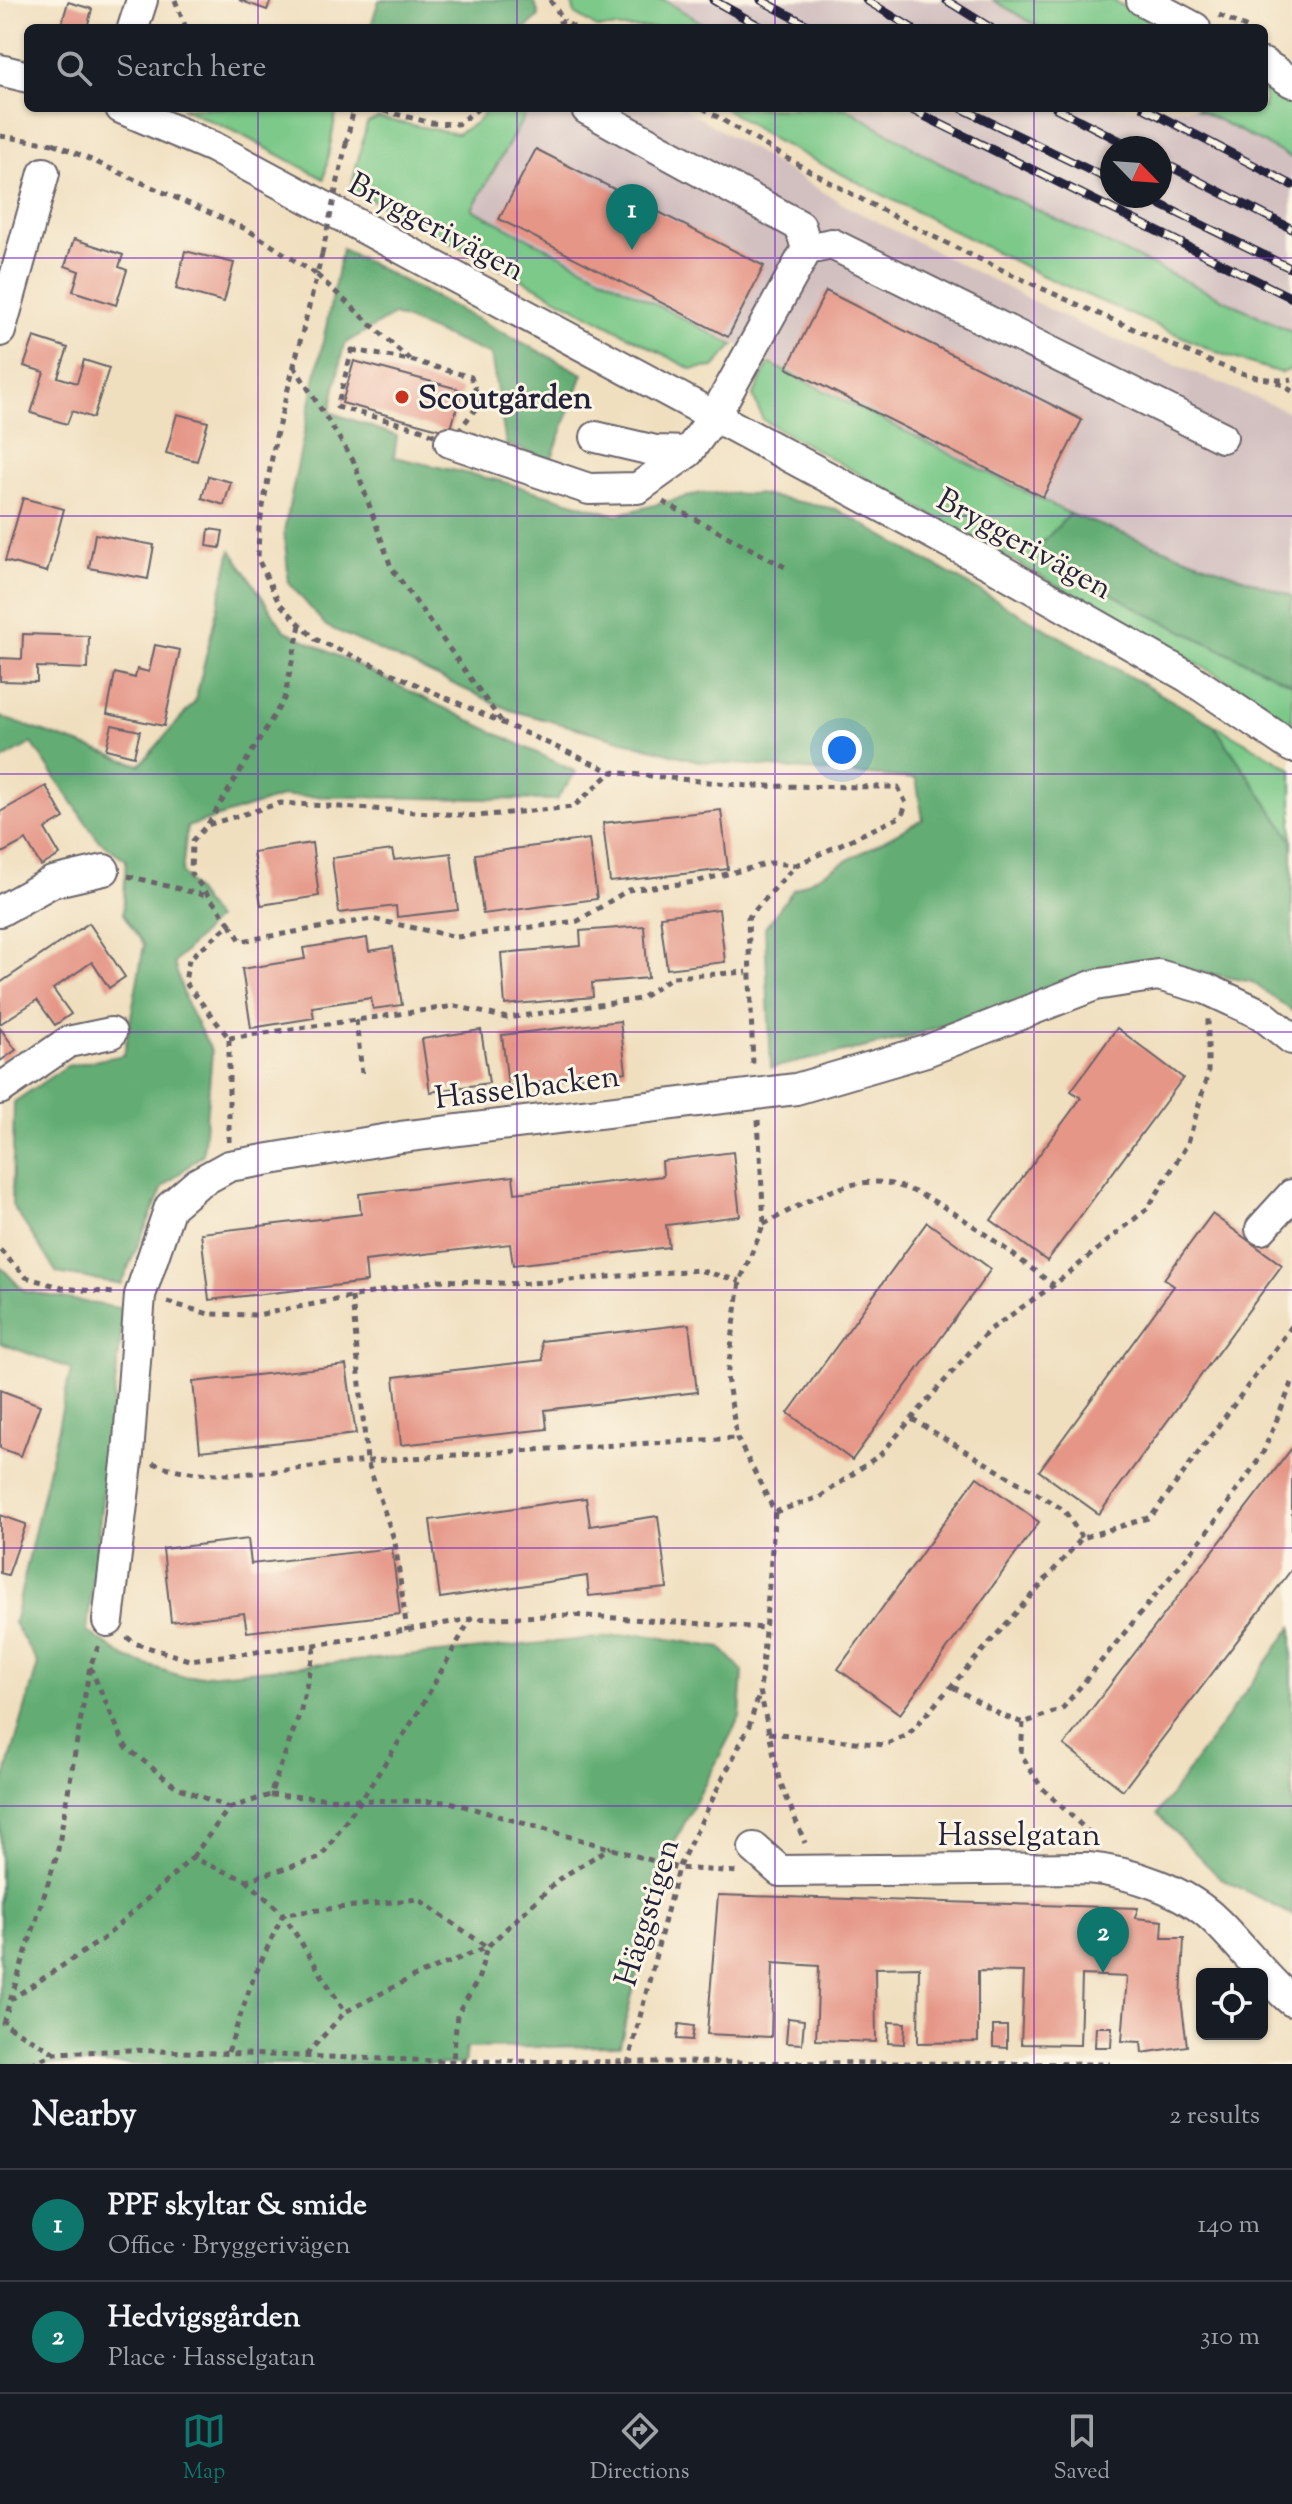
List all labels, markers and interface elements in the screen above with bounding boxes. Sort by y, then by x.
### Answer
search box [24,24,1268,112]
icon: search [52,46,96,90]
text: Search here [116,47,266,90]
north arrow [1100,136,1172,208]
street label: Bryggerivägen [339,163,532,295]
pin: 1 [606,184,658,250]
place label: Scoutgården [418,377,592,423]
marker: Scoutgården [393,388,411,406]
street label: Bryggerivägen [927,478,1120,613]
your location [822,730,862,770]
street label: Hasselbacken [432,1055,623,1123]
street label: Hasselgatan [937,1814,1101,1860]
street label: Häggstigen [605,1833,693,1992]
pin: 2 [1077,1907,1129,1973]
map controls [1196,1968,1268,2040]
button: locate [1196,1968,1268,2040]
text: Nearby [32,2092,137,2141]
text: 2 results [1169,2098,1260,2135]
text: PPF skyltar & smide [108,2185,367,2228]
text: 1 [54,2207,62,2244]
text: 140 m [1197,2207,1260,2244]
text: Office · Bryggerivägen [108,2228,351,2265]
text: Hedvigsgården [108,2297,301,2340]
text: 2 [52,2319,64,2356]
text: 310 m [1200,2319,1260,2356]
text: Place · Hasselgatan [108,2340,316,2377]
tab: Map [182,2409,226,2489]
tab: Directions [590,2409,689,2489]
tab: Saved [1053,2409,1110,2489]

